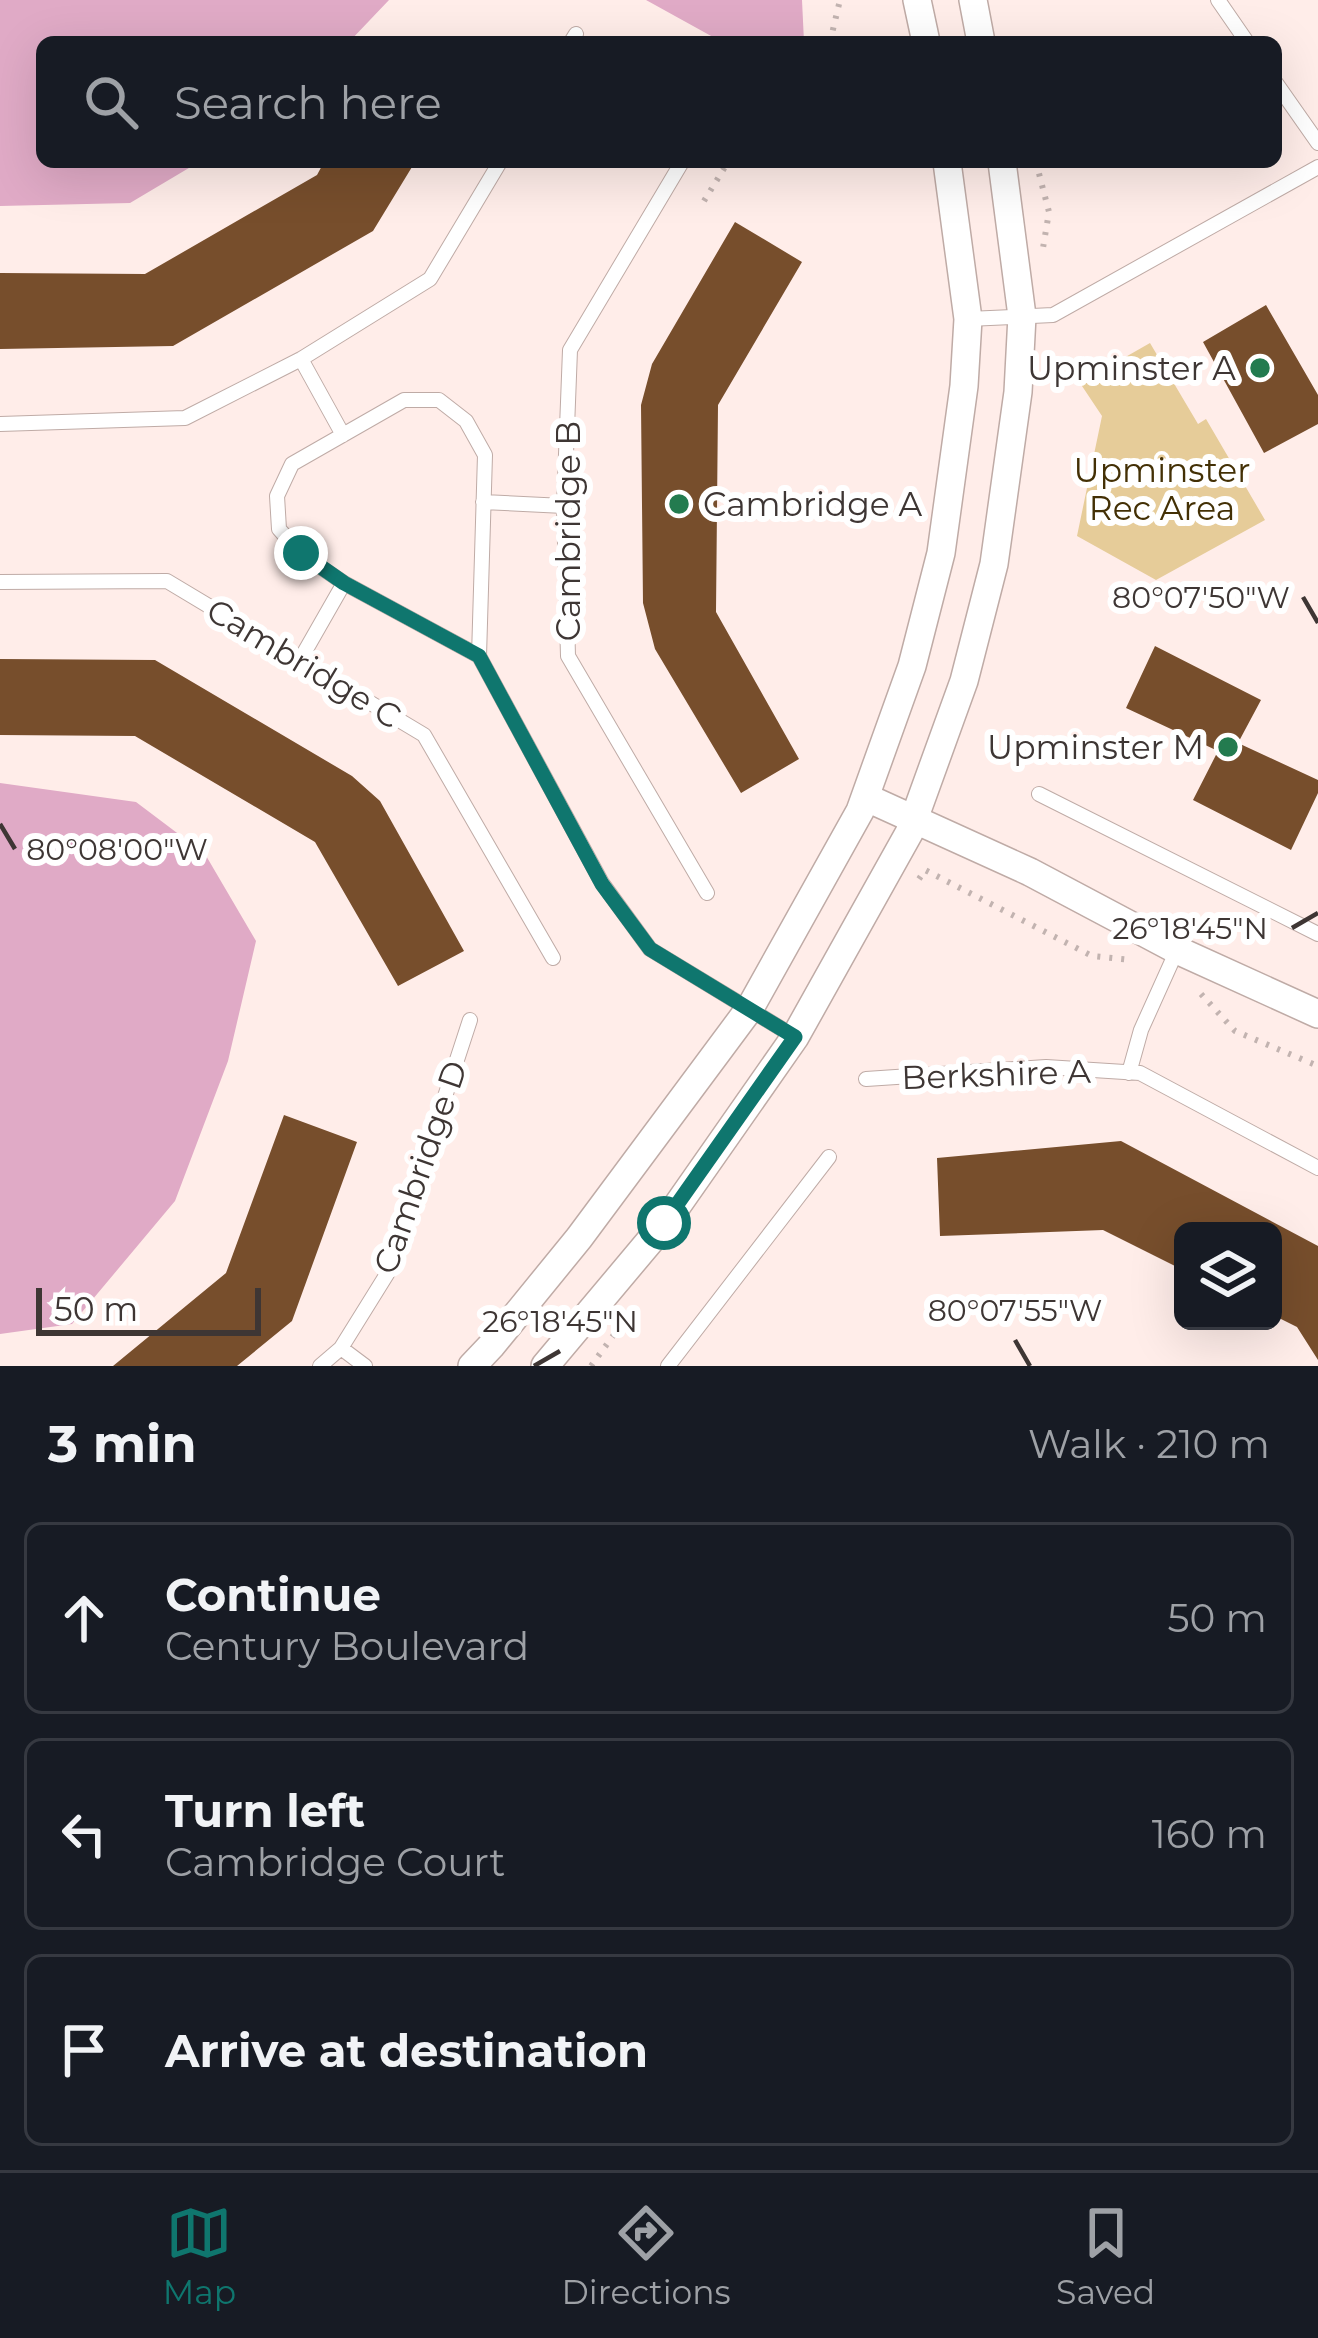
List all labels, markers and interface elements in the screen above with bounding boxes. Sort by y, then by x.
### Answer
search box [36,36,1282,168]
icon: search [78,69,144,135]
text: Search here [174,75,442,130]
place label: Upminster A [1027,348,1236,388]
marker: Upminster A [1247,355,1273,381]
street label: Cambridge B [548,421,588,641]
park label: Upminster Rec Area [1074,450,1250,528]
place label: Cambridge A [703,484,922,524]
marker: Cambridge A [666,491,692,517]
route end [274,526,328,580]
text: 80°07'50"W [1112,579,1290,616]
street label: Cambridge C [200,590,408,736]
place label: Upminster M [987,727,1204,767]
marker: Upminster M [1215,734,1241,760]
text: 80°08'00"W [26,831,208,868]
text: 26°18'45"N [1112,910,1268,947]
street label: Berkshire A [901,1051,1092,1097]
street label: Cambridge D [365,1055,475,1279]
route start [637,1196,691,1250]
map controls [1174,1222,1282,1330]
button: layers [1174,1222,1282,1330]
scale bar [36,1282,261,1335]
text: 50 m [54,1289,138,1329]
text: 80°07'55"W [928,1292,1102,1329]
text: 26°18'45"N [482,1303,638,1340]
text: 3 min [48,1413,197,1475]
text: Walk · 210 m [1028,1420,1270,1468]
text: Continue [165,1567,381,1622]
icon: ahead [51,1585,117,1651]
text: 50 m [1168,1594,1267,1642]
text: Century Boulevard [165,1622,529,1670]
text: Turn left [165,1783,365,1838]
icon: left [51,1801,117,1867]
text: 160 m [1152,1810,1267,1858]
text: Cambridge Court [165,1838,505,1886]
icon: arrive [51,2017,117,2083]
text: Arrive at destination [165,2023,648,2078]
tab: Map [163,2200,236,2312]
tab: Directions [562,2200,731,2312]
tab: Saved [1056,2200,1155,2312]

